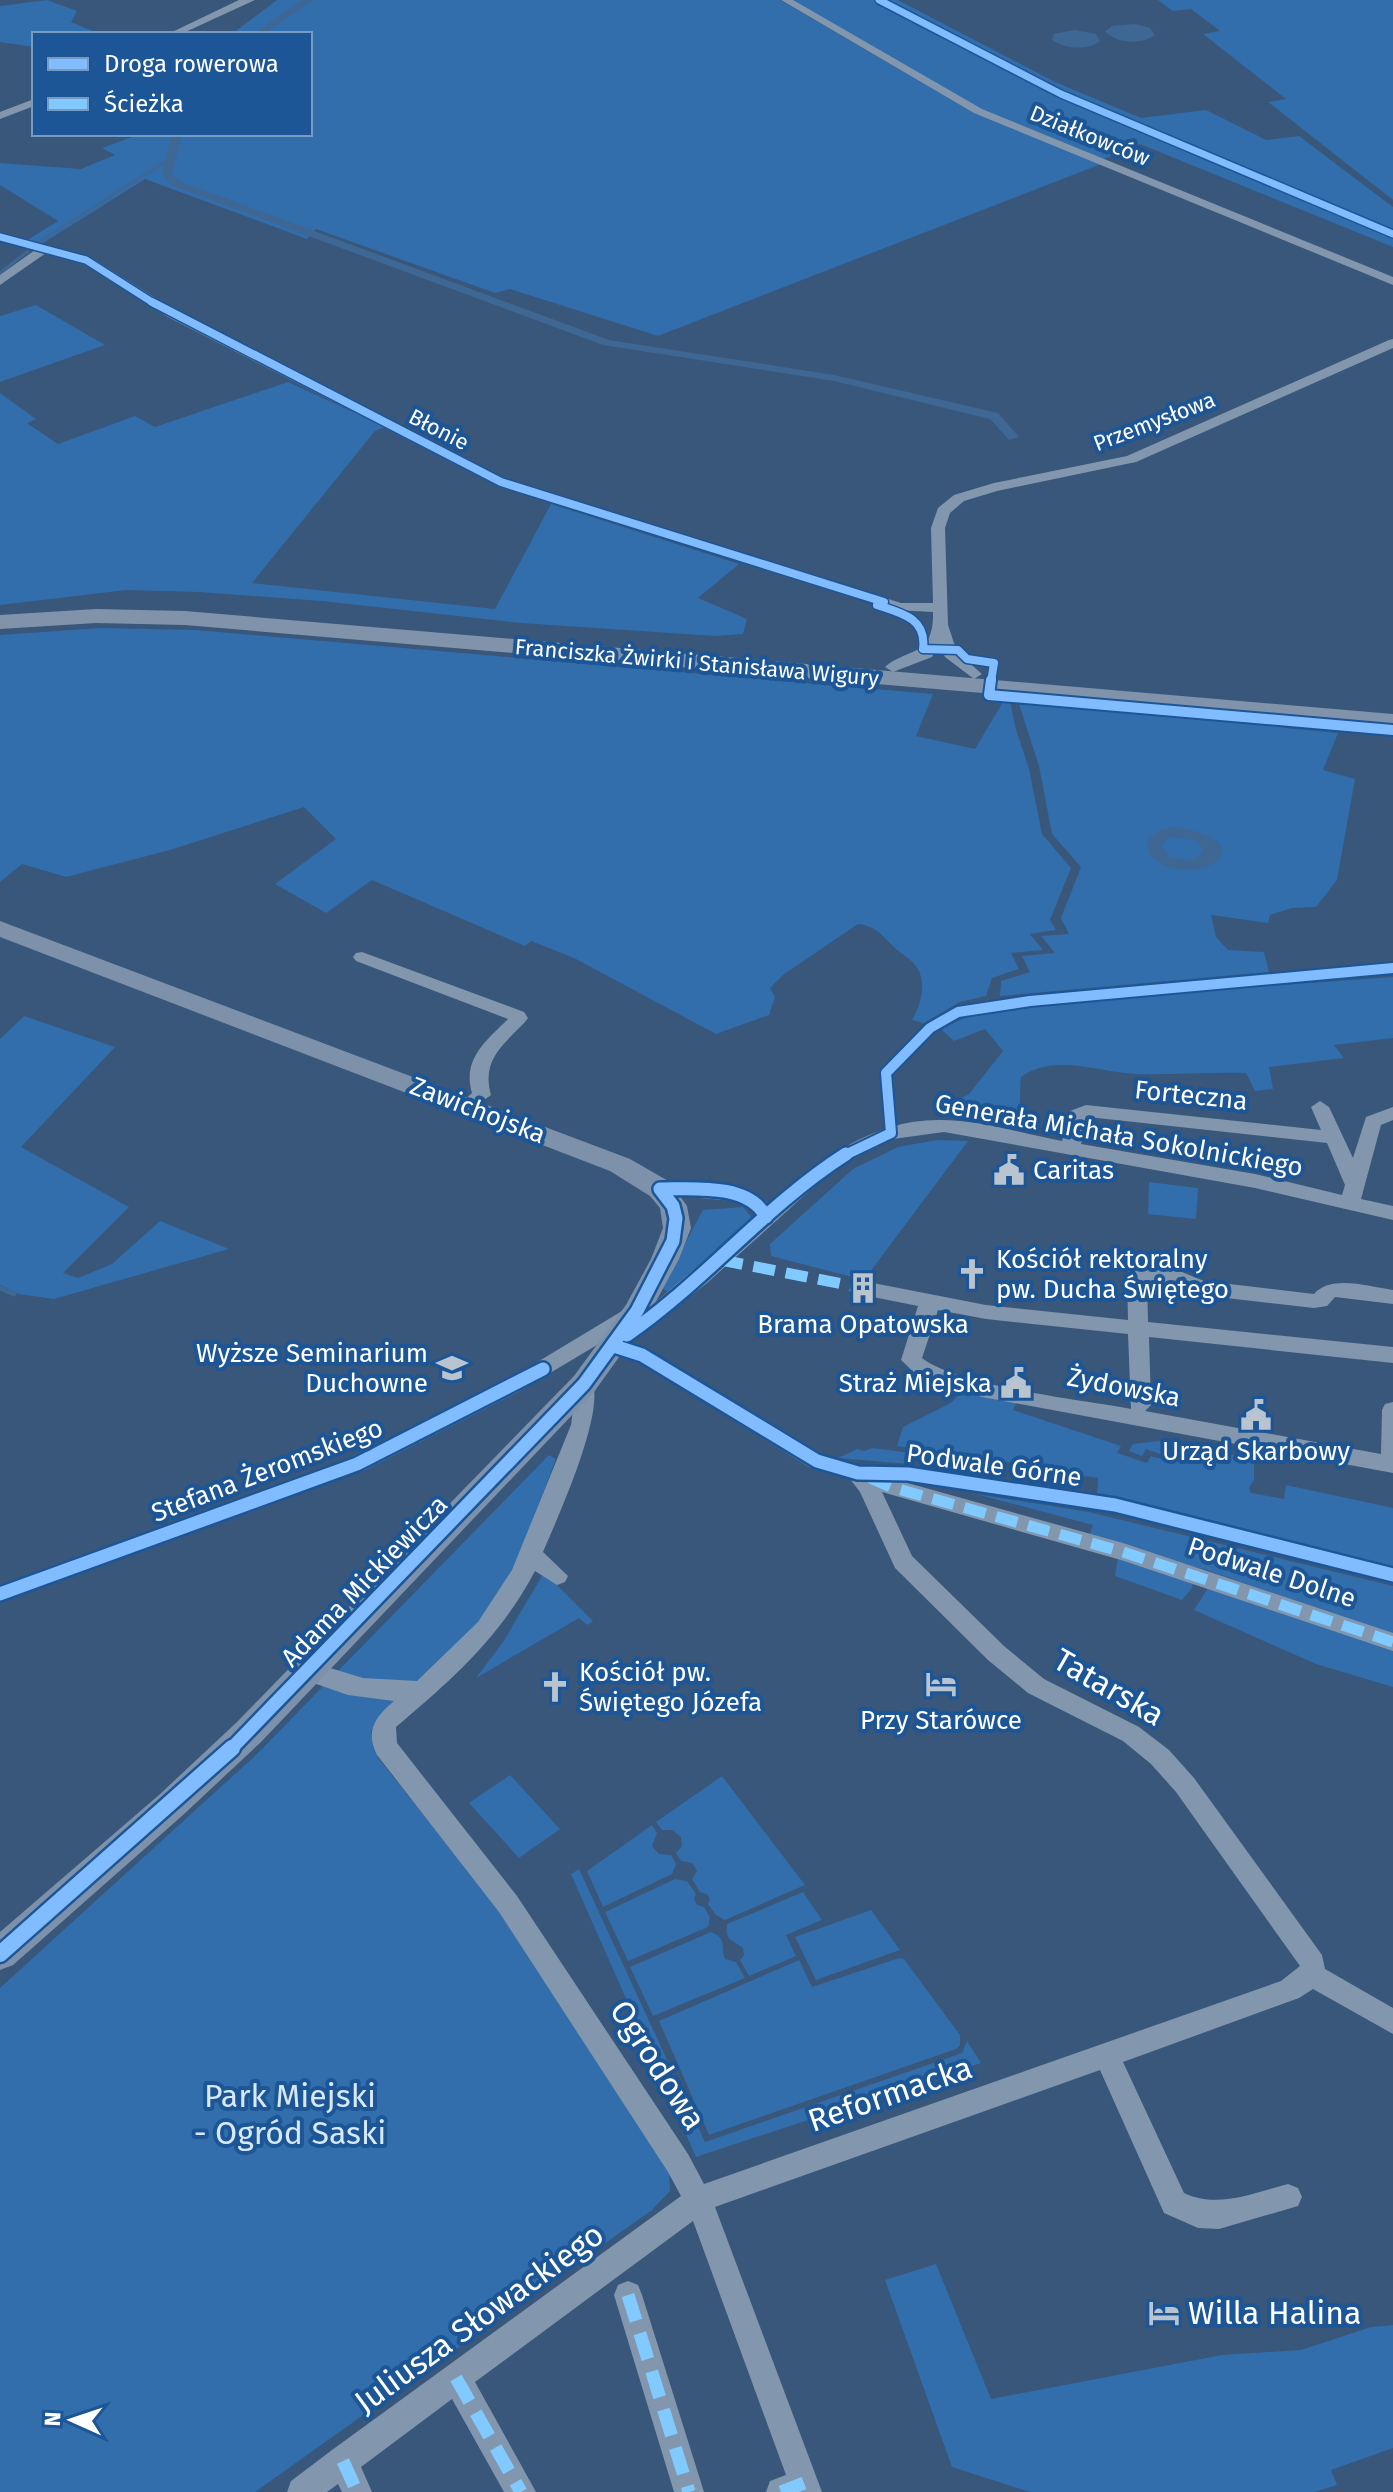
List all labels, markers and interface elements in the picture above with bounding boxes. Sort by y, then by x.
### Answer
legend [32,32,312,136]
text: Droga rowerowa [104,50,279,78]
text: Ścieżka [104,89,184,118]
street label: Działkowców [1026,99,1154,172]
street label: Przemysłowa [1089,386,1219,457]
street label: Błonie [404,403,473,456]
street label: Franciszka Żwirki i Stanisława Wigury [514,633,880,692]
street label: Zawichojska [406,1070,550,1150]
street label: Forteczna [1133,1074,1249,1117]
street label: Generała Michała Sokolnickiego [932,1088,1305,1183]
public building icon: Caritas [992,1153,1026,1187]
place label: Caritas [1033,1155,1114,1186]
place label: Kościół rektoralny pw. Ducha Świętego [996,1244,1229,1305]
church icon: Kościół rektoralny pw. Ducha Świętego [955,1257,989,1291]
building icon: Brama Opatowska [846,1271,880,1305]
place label: Brama Opatowska [757,1309,969,1340]
place label: Wyższe Seminarium Duchowne [196,1338,428,1399]
school or university icon: Wyższe Seminarium Duchowne [435,1351,469,1385]
street label: Żydowska [1065,1361,1183,1414]
public building icon: Straż Miejska [999,1366,1033,1400]
place label: Straż Miejska [839,1368,992,1399]
public building icon: Urząd Skarbowy [1239,1398,1273,1432]
street label: Stefana Żeromskiego [147,1412,387,1529]
place label: Urząd Skarbowy [1162,1436,1350,1467]
street label: Podwale Górne [904,1438,1084,1493]
street label: Adama Mickiewicza [275,1489,454,1673]
street label: Podwale Dolne [1184,1531,1360,1614]
street label: Tatarska [1047,1640,1171,1734]
place label: Kościół pw. Świętego Józefa [579,1657,762,1718]
hotel icon: Przy Starówce [924,1667,958,1701]
church icon: Kościół pw. Świętego Józefa [538,1670,572,1704]
place label: Przy Starówce [860,1705,1022,1736]
street label: Ogrodowa [602,1993,714,2137]
street label: Reformacka [803,2048,977,2140]
park label: Park Miejski - Ogród Saski [194,2077,386,2152]
street label: Juliusza Słowackiego [347,2215,611,2421]
place label: Willa Halina [1188,2294,1361,2332]
hotel icon: Willa Halina [1147,2296,1181,2330]
north arrow [32,2380,112,2460]
text: N [39,2411,66,2427]

